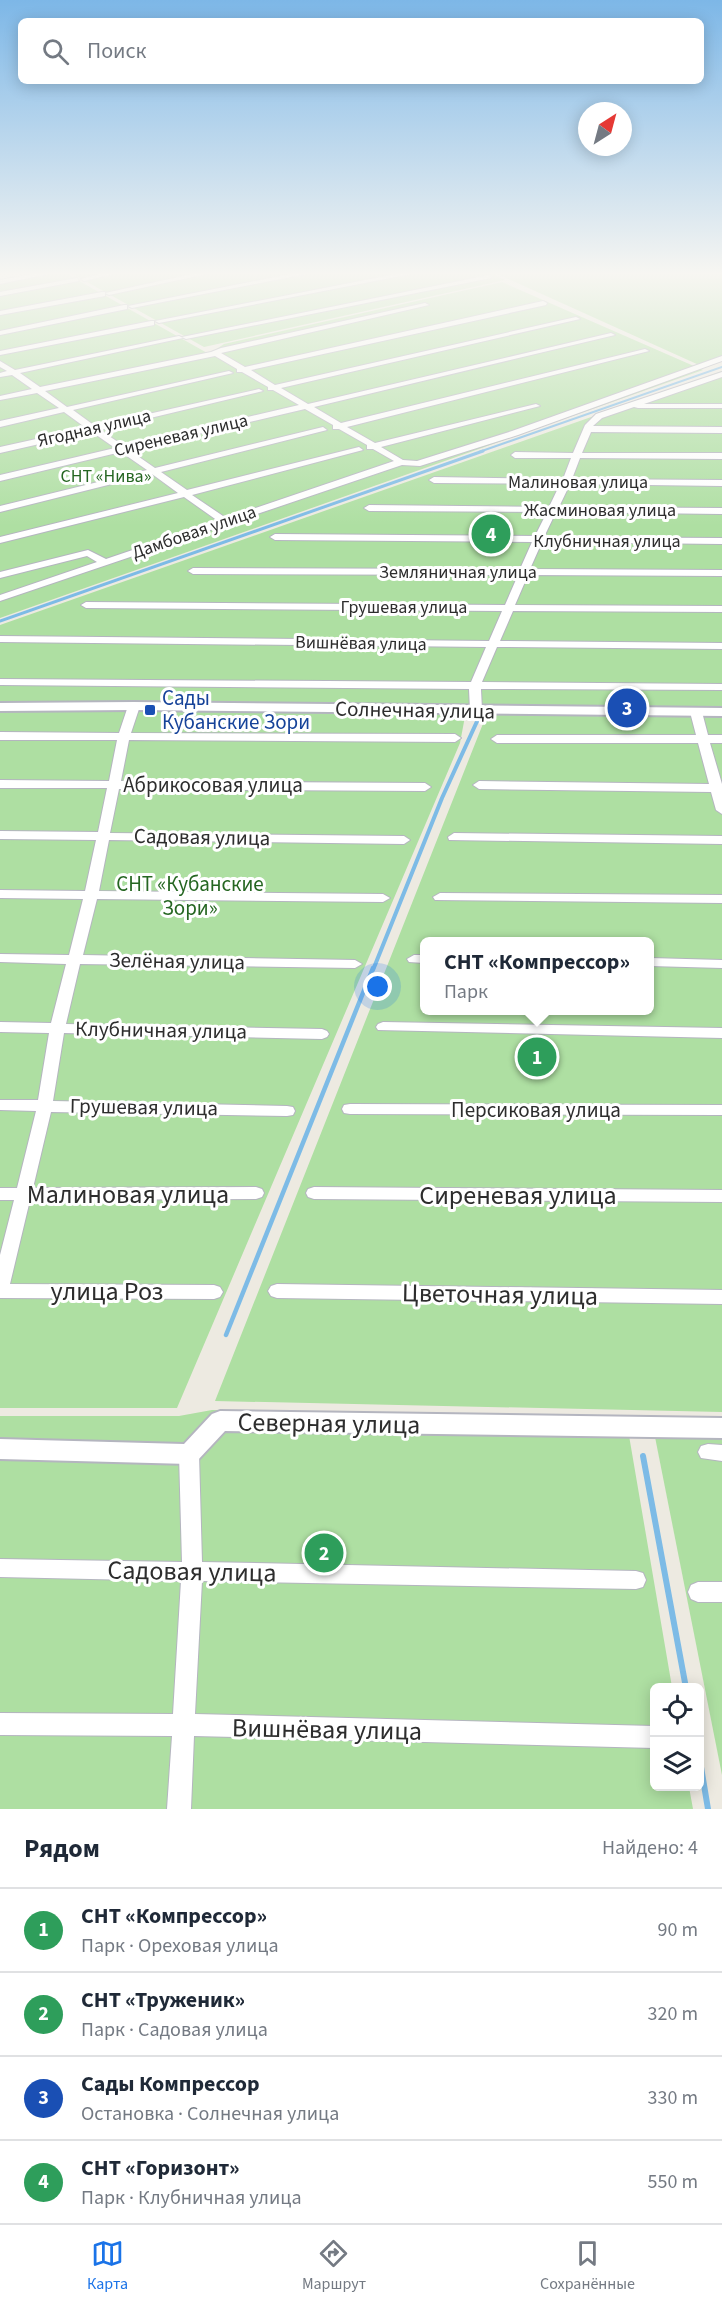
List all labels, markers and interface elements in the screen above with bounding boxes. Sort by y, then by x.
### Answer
search box [18,18,704,84]
icon: search [39,35,72,68]
text: Поиск [87,35,146,67]
north arrow [578,102,632,156]
street label: Ягодная улица [35,403,153,454]
street label: Сиреневая улица [112,408,251,463]
park label: СНТ «Нива» [61,464,151,489]
street label: Малиновая улица [508,470,648,495]
street label: Жасминовая улица [524,498,676,523]
street label: Дамбовая улица [129,500,260,565]
pin: 4 [472,512,510,556]
street label: Клубничная улица [533,529,681,554]
street label: Земляничная улица [379,560,537,585]
street label: Грушевая улица [341,595,467,620]
street label: Вишнёвая улица [295,630,427,657]
place label: Сады Кубанские Зори [162,683,310,737]
pin: 3 [608,686,646,730]
street label: Солнечная улица [335,694,495,726]
marker: Сады Кубанские Зори [143,703,157,717]
street label: Абрикосовая улица [123,770,303,800]
street label: Садовая улица [134,821,270,853]
park label: СНТ «Кубанские Зори» [116,869,264,923]
popup [420,937,654,1015]
street label: Зелёная улица [109,945,245,977]
text: СНТ «Компрессор» [444,946,630,978]
your location [363,972,392,1001]
text: Парк [444,978,488,1006]
street label: Клубничная улица [75,1014,247,1046]
pin: 1 [518,1034,556,1080]
street label: Грушевая улица [70,1091,218,1123]
street label: Персиковая улица [451,1095,621,1125]
street label: Малиновая улица [27,1176,229,1213]
street label: Сиреневая улица [419,1177,617,1214]
street label: улица Роз [51,1273,163,1310]
street label: Цветочная улица [402,1274,598,1315]
street label: Северная улица [237,1403,421,1444]
pin: 2 [304,1530,344,1576]
street label: Садовая улица [107,1552,277,1591]
map controls [650,1683,704,1791]
button: locate [650,1683,704,1737]
street label: Вишнёвая улица [232,1709,422,1750]
button: layers [650,1737,704,1791]
text: Рядом [24,1830,100,1867]
text: Найдено: 4 [602,1834,698,1862]
text: СНТ «Компрессор» [81,1900,267,1932]
text: 1 [38,1916,49,1944]
text: 90 m [658,1916,698,1944]
text: Парк · Ореховая улица [81,1932,279,1960]
text: СНТ «Труженик» [81,1984,245,2016]
text: 2 [38,2000,49,2028]
text: 320 m [648,2000,698,2028]
text: Парк · Садовая улица [81,2016,268,2044]
text: Сады Компрессор [81,2068,260,2100]
text: 3 [38,2084,49,2112]
text: 330 m [648,2084,698,2112]
text: Остановка · Солнечная улица [81,2100,339,2128]
text: СНТ «Горизонт» [81,2152,239,2184]
text: 4 [38,2168,49,2196]
text: 550 m [648,2168,698,2196]
text: Парк · Клубничная улица [81,2184,302,2212]
tab: Карта [87,2237,128,2295]
tab: Маршрут [302,2237,366,2295]
tab: Сохранённые [540,2237,635,2295]

